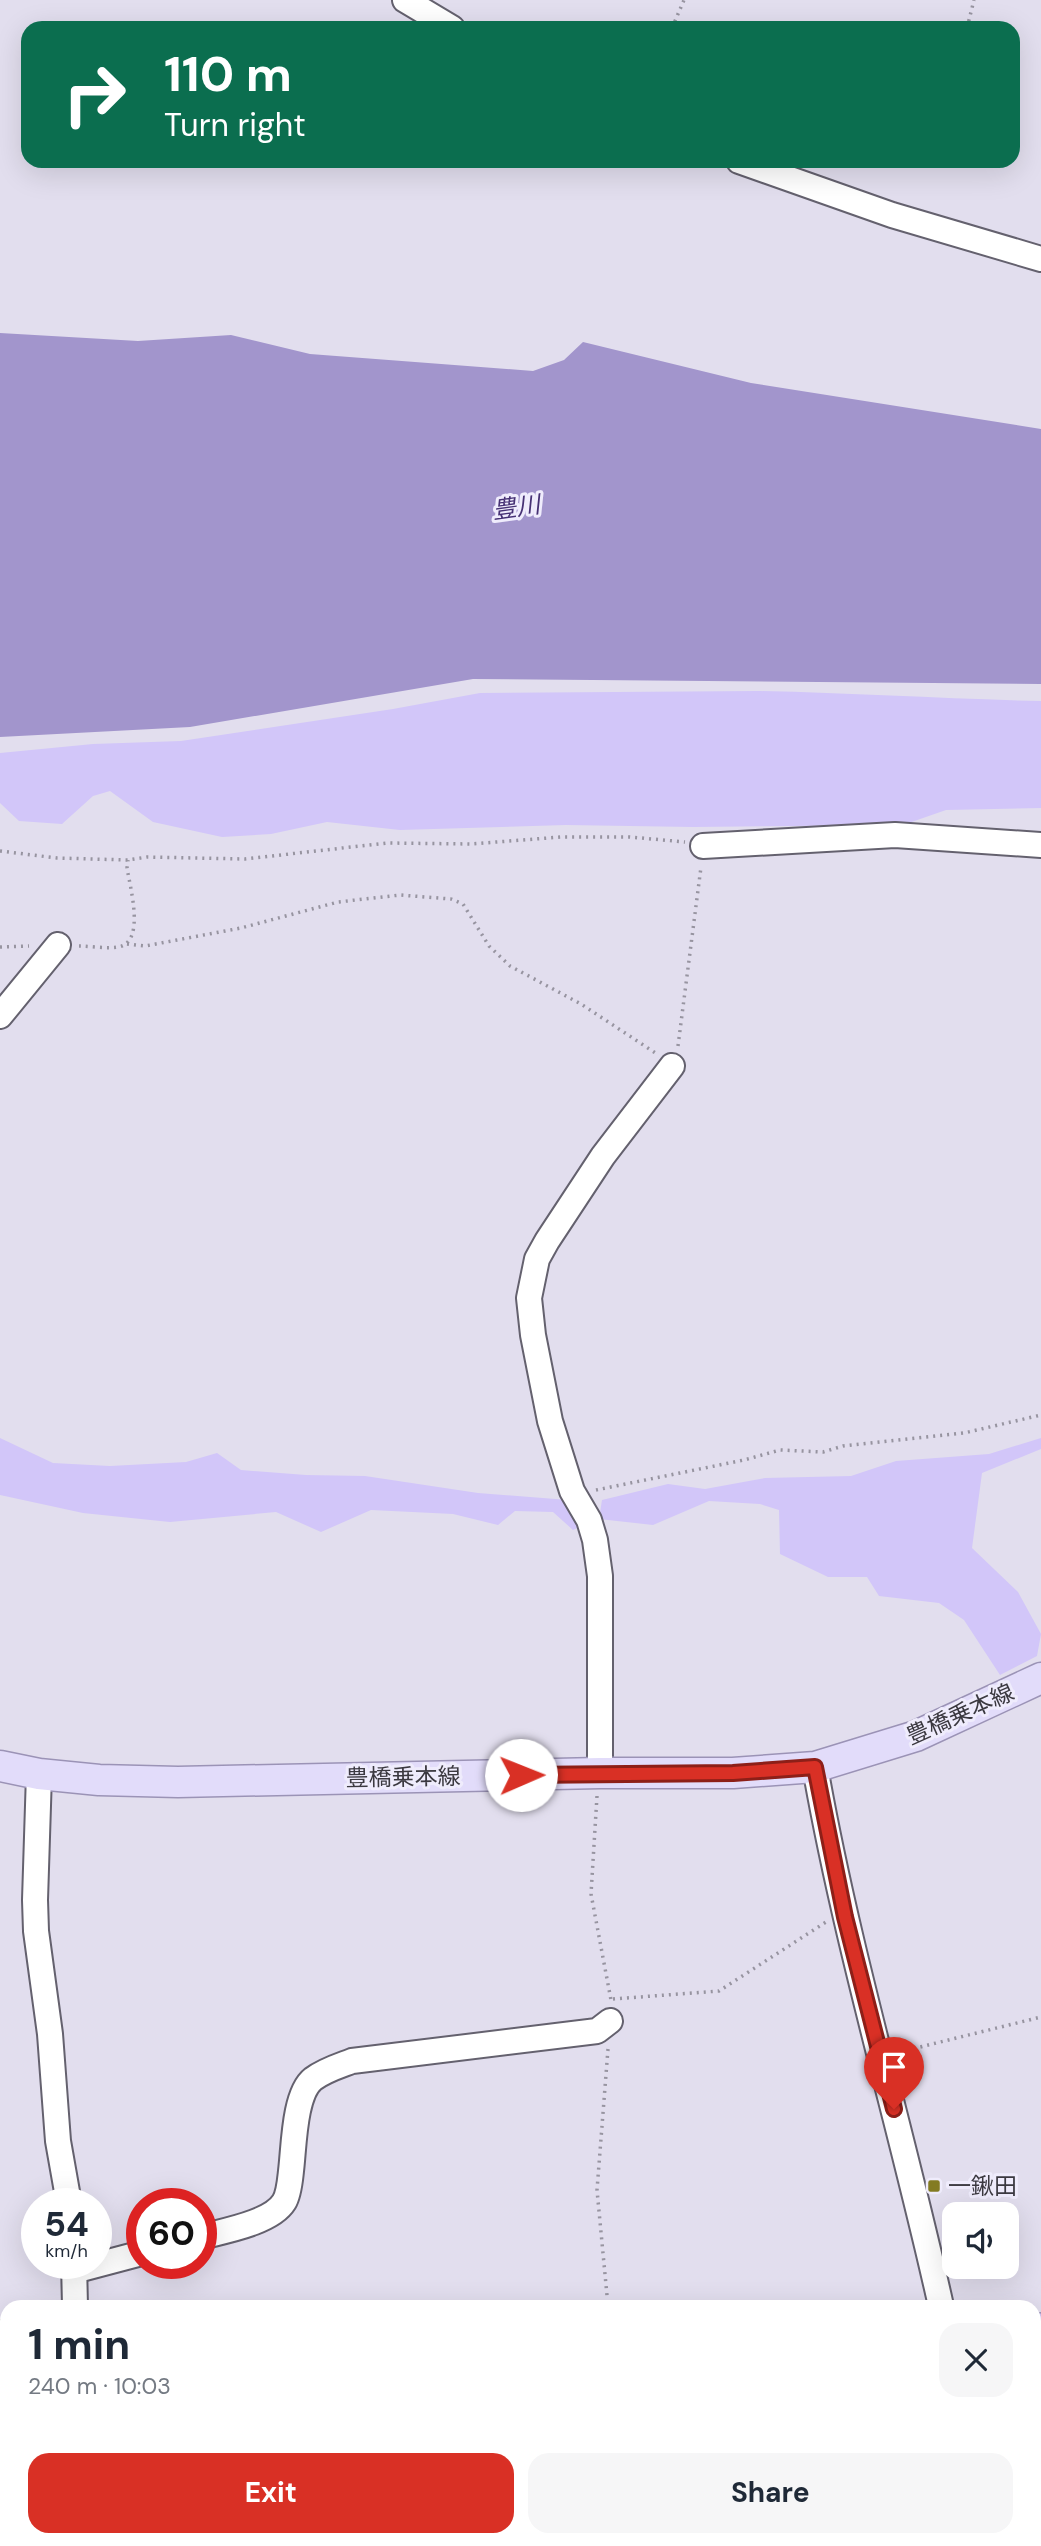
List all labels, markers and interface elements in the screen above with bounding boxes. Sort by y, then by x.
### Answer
text: 110 m [164,42,292,106]
icon: right [49,49,140,140]
text: Turn right [164,104,306,146]
water label: 豊川 [490,488,545,526]
street label: 豊橋乗本線 [901,1677,1019,1751]
position arrow [484,1738,558,1812]
street label: 豊橋乗本線 [345,1761,461,1793]
pin [864,2037,924,2109]
icon: arrive [875,2048,913,2086]
place label: 一鍬田 [948,2171,1017,2201]
marker: 一鍬田 [926,2178,942,2194]
speed limit sign: 60 [126,2188,217,2279]
text: 54 [44,2201,89,2247]
map controls [942,2202,1019,2279]
button: sound [942,2202,1019,2279]
text: km/h [45,2239,88,2263]
text: 1 min [28,2317,130,2372]
button: close [939,2323,1013,2397]
text: 240 m · 10:03 [28,2371,171,2401]
button: Exit [28,2453,514,2533]
button: Share [528,2453,1013,2533]

